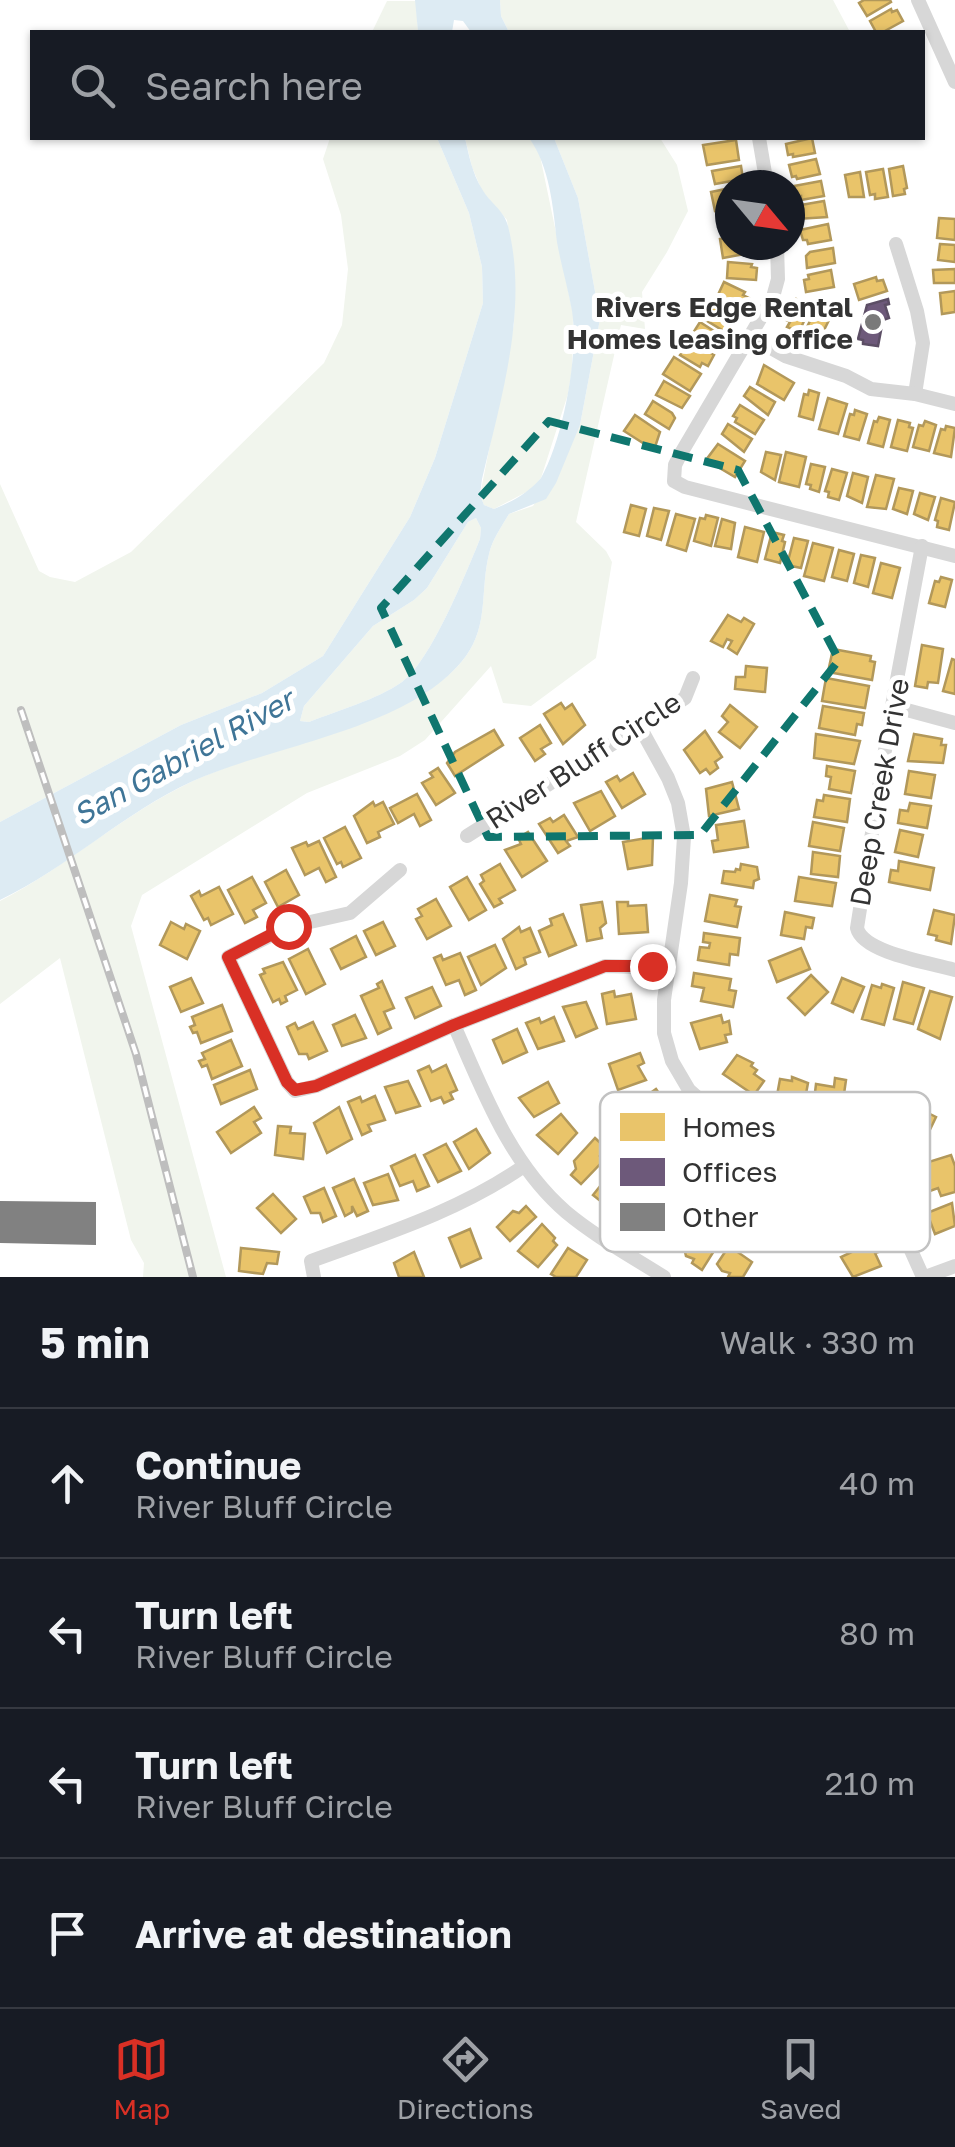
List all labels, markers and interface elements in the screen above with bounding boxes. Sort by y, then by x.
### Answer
search box [30,30,925,140]
icon: search [65,58,120,113]
text: Search here [145,63,363,108]
north arrow [715,170,805,260]
place label: Rivers Edge Rental Homes leasing office [567,290,853,355]
marker: Rivers Edge Rental Homes leasing office [862,311,884,333]
street label: Deep Creek Drive [843,676,915,908]
water label: San Gabriel River [66,679,303,833]
street label: River Bluff Circle [479,685,687,835]
route start [266,904,312,950]
route end [630,944,676,990]
legend [600,1092,930,1252]
text: Homes [682,1110,776,1143]
text: Offices [682,1155,777,1188]
text: Other [682,1200,758,1233]
text: 5 min [40,1317,150,1367]
text: Walk · 330 m [720,1323,915,1361]
text: Continue [135,1442,301,1487]
icon: ahead [40,1456,95,1511]
text: 40 m [839,1464,915,1502]
text: River Bluff Circle [135,1487,393,1525]
text: Turn left [135,1592,293,1637]
icon: left [40,1606,95,1661]
text: 80 m [839,1614,915,1652]
text: River Bluff Circle [135,1637,393,1675]
text: Turn left [135,1742,293,1787]
icon: left [40,1756,95,1811]
text: 210 m [825,1764,915,1802]
text: River Bluff Circle [135,1787,393,1825]
icon: arrive [40,1906,95,1961]
text: Arrive at destination [135,1911,512,1956]
tab: Map [113,2032,170,2125]
tab: Directions [397,2032,534,2125]
tab: Saved [760,2032,842,2125]

